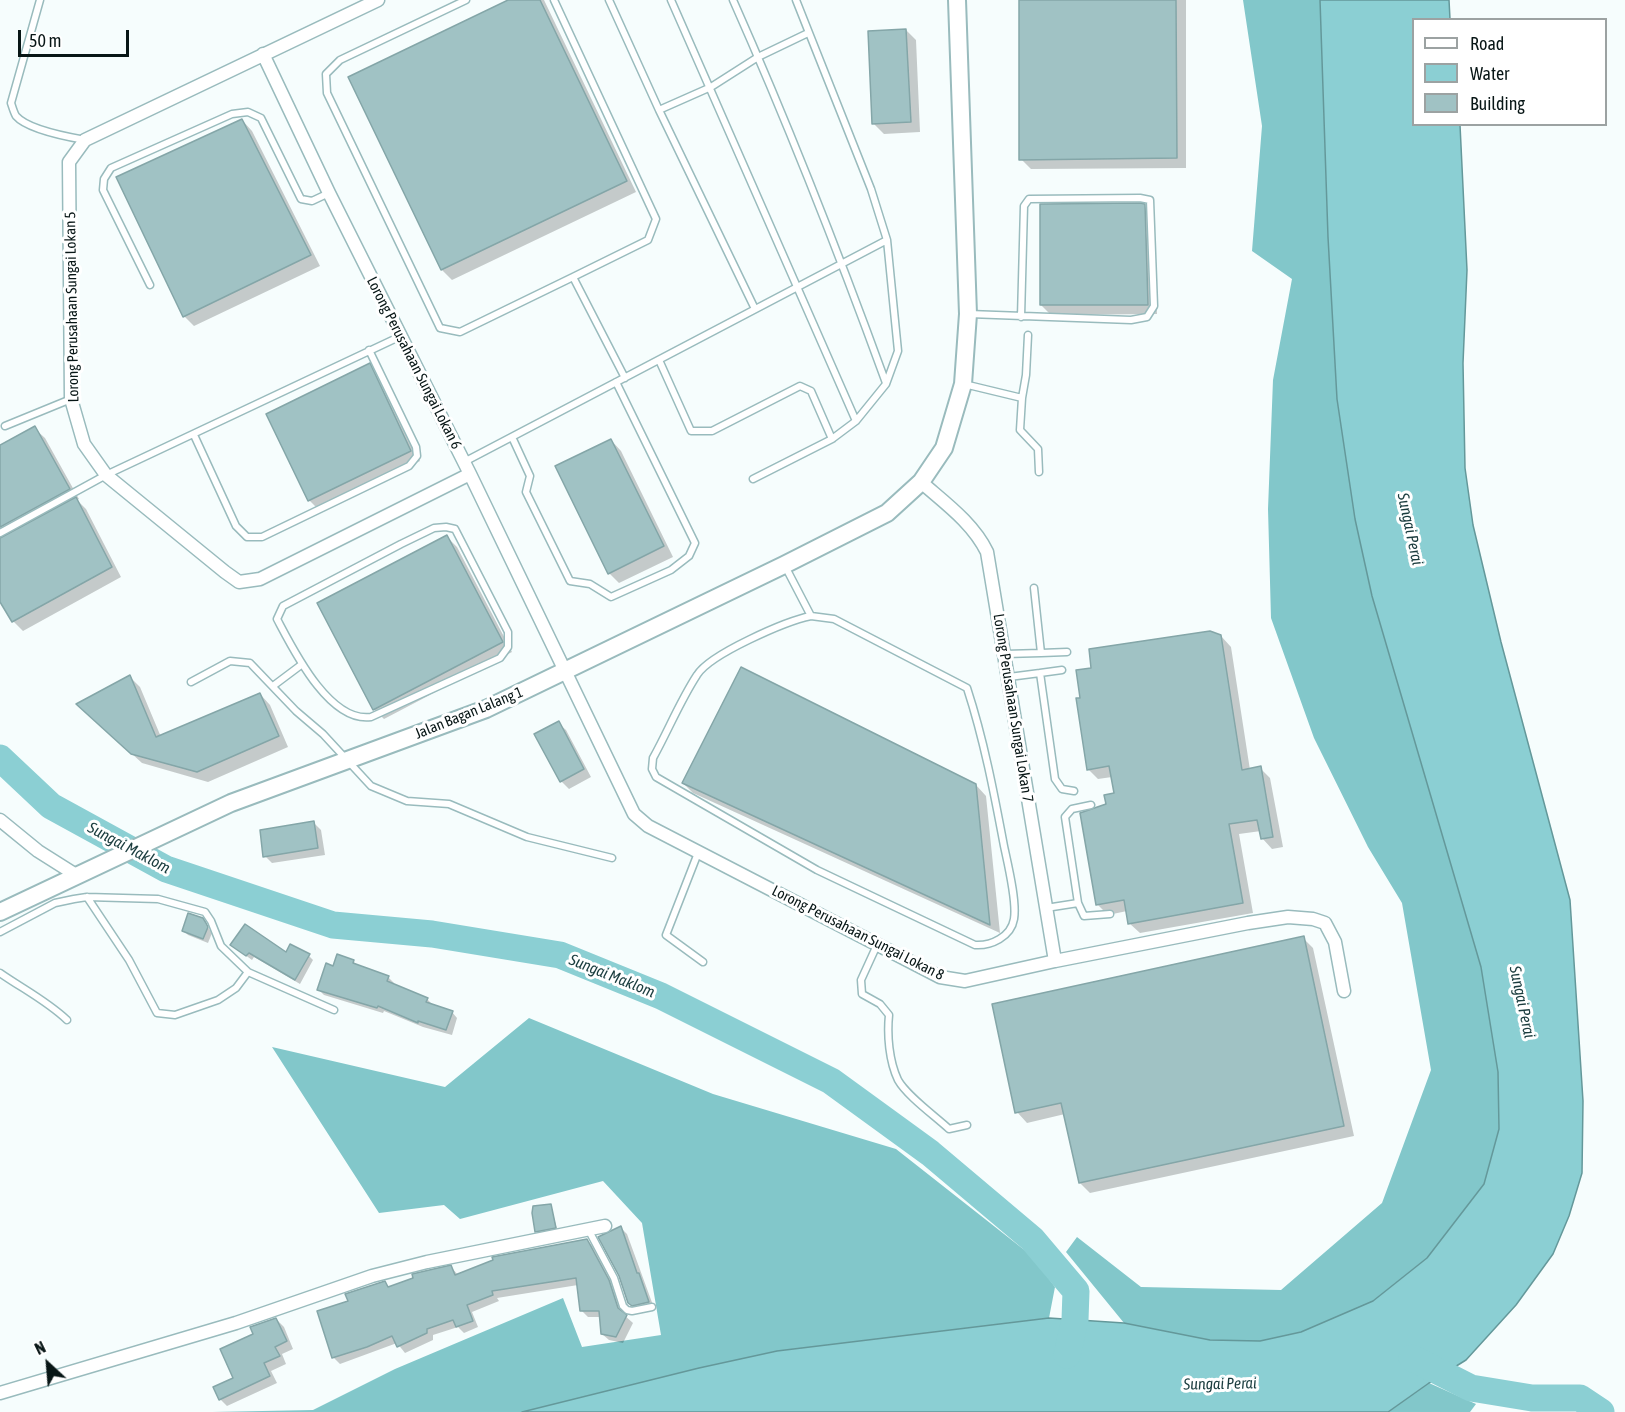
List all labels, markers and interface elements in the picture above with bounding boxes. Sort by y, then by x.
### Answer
scale bar [21,18,132,56]
legend [1412,18,1607,126]
text: 50 m [29,30,61,51]
text: Road [1470,33,1504,54]
text: Water [1470,63,1509,84]
text: Building [1470,93,1525,114]
street label: Lorong Perusahaan Sungai Lokan 5 [61,211,83,403]
street label: Lorong Perusahaan Sungai Lokan 6 [363,274,465,452]
water label: Sungai Perai [1393,491,1427,567]
street label: Lorong Perusahaan Sungai Lokan 7 [989,612,1037,804]
street label: Jalan Bagan Lalang 1 [412,683,526,743]
water label: Sungai Maklom [84,818,174,878]
street label: Lorong Perusahaan Sungai Lokan 8 [769,882,947,984]
water label: Sungai Maklom [566,950,658,1002]
water label: Sungai Perai [1505,964,1539,1040]
north arrow [18,1334,78,1394]
text: N [32,1338,48,1358]
water label: Sungai Perai [1183,1374,1257,1394]

